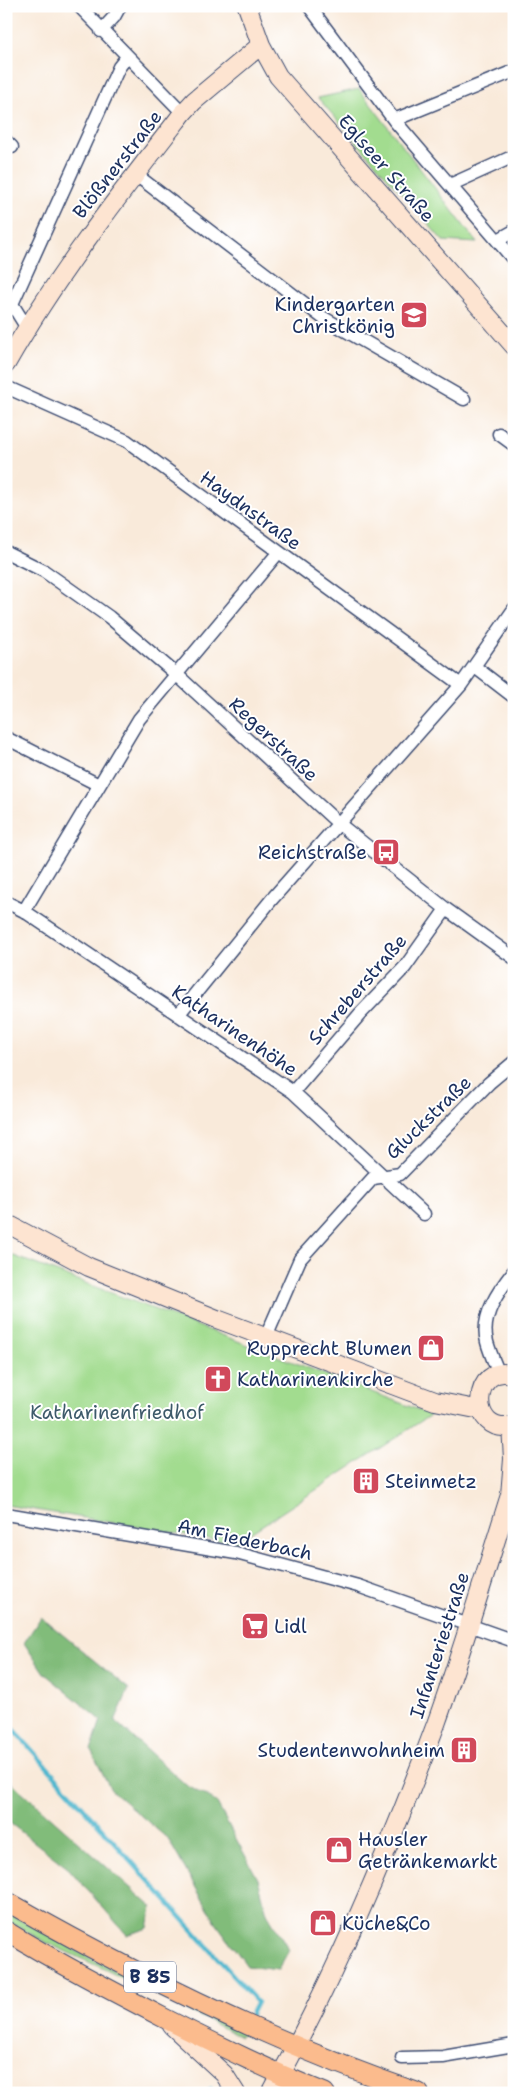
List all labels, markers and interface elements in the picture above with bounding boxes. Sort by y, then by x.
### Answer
street label: Blößnerstraße [67,105,168,224]
street label: Eglseer Straße [333,109,440,228]
place label: Kindergarten Christkönig [274,292,395,339]
school or university icon: Kindergarten Christkönig [399,300,429,330]
street label: Haydnstraße [195,465,306,556]
street label: Regerstraße [224,692,324,787]
bus stop icon: Reichstraße [371,837,401,867]
place label: Reichstraße [258,840,367,865]
street label: Schreberstraße [302,929,412,1050]
street label: Katharinenhöhe [167,979,303,1082]
street label: Gluckstraße [380,1070,477,1165]
shop icon: Rupprecht Blumen [416,1333,446,1363]
place label: Rupprecht Blumen [247,1336,412,1361]
church icon: Katharinenkirche [203,1364,233,1394]
place label: Katharinenkirche [237,1367,394,1392]
park label: Katharinenfriedhof [30,1400,205,1425]
building icon: Steinmetz [351,1466,381,1496]
place label: Steinmetz [385,1469,477,1494]
street label: Am Fiederbach [175,1513,315,1566]
street label: Infanteriestraße [404,1569,475,1722]
supermarket icon: Lidl [240,1611,270,1641]
place label: Lidl [274,1614,307,1639]
building icon: Studentenwohnheim [449,1735,479,1765]
place label: Studentenwohnheim [258,1738,445,1763]
place label: Hausler Getränkemarkt [358,1827,498,1874]
shop icon: Hausler Getränkemarkt [324,1835,354,1865]
shop icon: Küche&Co [308,1908,338,1938]
place label: Küche&Co [342,1911,431,1936]
road number: B 85 [124,1961,176,1992]

